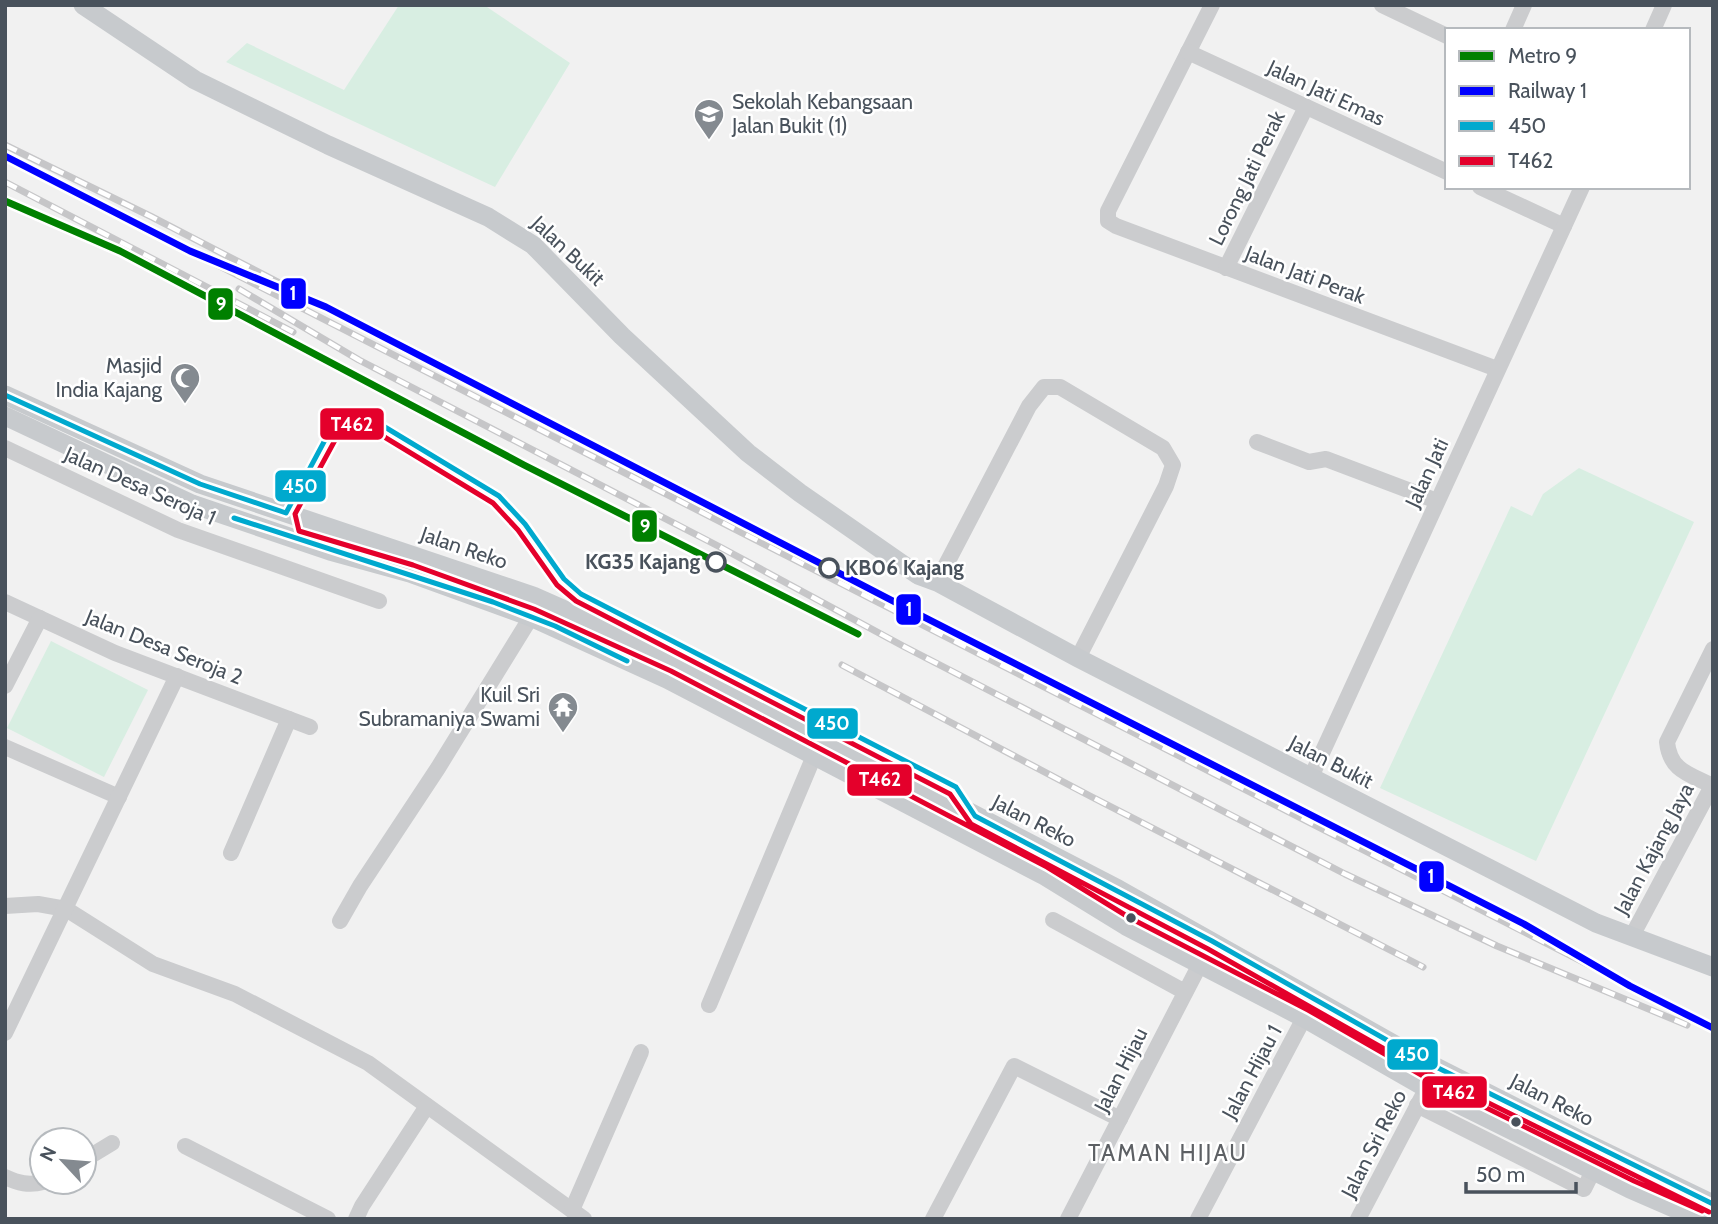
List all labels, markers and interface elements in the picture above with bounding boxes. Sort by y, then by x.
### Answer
legend [1445,28,1690,189]
text: Metro 9 [1508,43,1577,68]
street label: Jalan Jati Emas [1263,54,1389,131]
text: Railway 1 [1508,78,1587,103]
place label: Sekolah Kebangsaan Jalan Bukit (1) [731,89,913,138]
school or university icon: Sekolah Kebangsaan Jalan Bukit (1) [692,97,726,141]
street label: Lorong Jati Perak [1203,106,1290,249]
text: 450 [1508,113,1546,138]
text: T462 [1508,148,1553,173]
street label: Jalan Bukit [526,210,610,291]
street label: Jalan Jati Perak [1241,240,1369,309]
line badge: 1 [280,277,307,310]
text: 1 [289,282,297,305]
line badge: 9 [207,287,234,321]
text: 9 [216,293,226,316]
place label: Masjid India Kajang [55,353,163,403]
mosque icon: Masjid India Kajang [168,361,202,405]
line badge: T462 [319,407,385,441]
text: T462 [331,413,373,436]
street label: Jalan Jati [1399,434,1453,512]
street label: Jalan Desa Seroja 1 [59,441,220,531]
line badge: 450 [274,469,327,503]
text: 450 [282,475,318,498]
line badge: 9 [631,509,658,543]
text: 9 [640,515,650,538]
street label: Jalan Reko [416,521,511,574]
place label: KG35 Kajang [585,549,700,574]
marker: KG35 Kajang [706,552,726,572]
place label: KB06 Kajang [845,555,964,580]
marker: KB06 Kajang [819,558,839,578]
line badge: 1 [895,593,922,626]
text: 1 [905,598,913,621]
street label: Jalan Desa Seroja 2 [81,603,246,690]
place label: Kuil Sri Subramaniya Swami [359,682,540,731]
temple icon: Kuil Sri Subramaniya Swami [546,690,580,734]
line badge: 450 [806,707,859,740]
text: 450 [814,712,850,735]
street label: Jalan Bukit [1284,729,1377,793]
line badge: T462 [846,763,913,797]
text: T462 [859,768,901,791]
street label: Jalan Kajang Jaya [1608,779,1700,920]
street label: Jalan Reko [987,788,1080,852]
line badge: 1 [1418,860,1445,893]
text: 1 [1427,865,1435,888]
unlabelled marker [1124,911,1138,925]
street label: Jalan Hijau 1 [1216,1020,1288,1124]
street label: Jalan Hijau [1088,1023,1153,1117]
line badge: 450 [1386,1038,1439,1071]
text: 450 [1394,1043,1430,1066]
street label: Jalan Reko [1505,1067,1598,1131]
line badge: T462 [1421,1075,1488,1109]
text: T462 [1433,1081,1475,1104]
street label: Jalan Sri Reko [1335,1085,1412,1203]
unlabelled marker [1509,1115,1523,1129]
north arrow [28,1126,98,1196]
district label: TAMAN HIJAU [1088,1139,1248,1167]
text: N [35,1143,61,1165]
scale bar [1466,1150,1576,1194]
text: 50 m [1476,1162,1525,1187]

